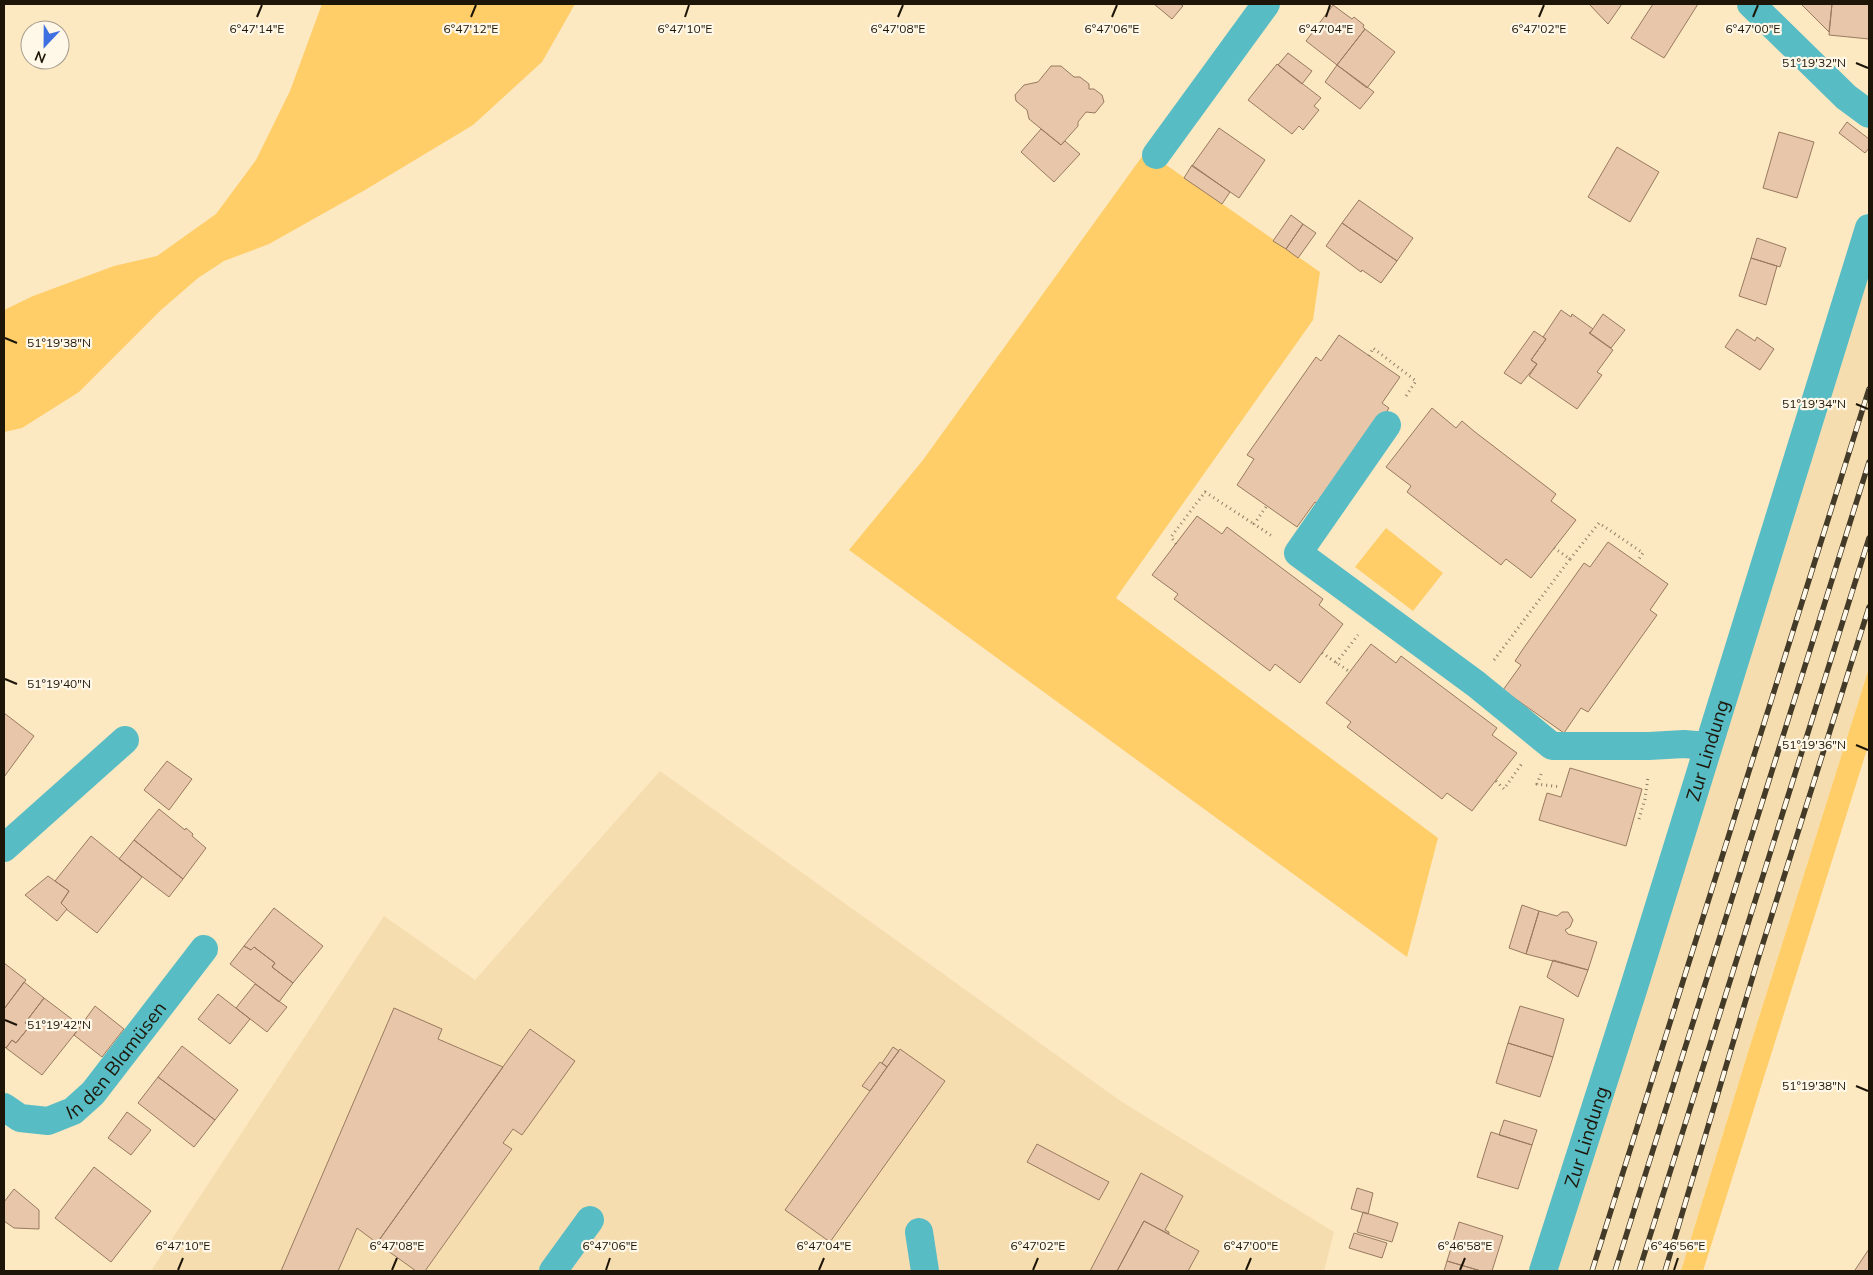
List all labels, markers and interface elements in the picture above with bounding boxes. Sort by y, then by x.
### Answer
north arrow [20,20,70,70]
text: 6°47'14"E [230,21,284,36]
text: 6°47'12"E [444,21,498,36]
text: 6°47'10"E [658,21,712,36]
text: 6°47'08"E [871,21,925,36]
text: 6°47'06"E [1085,21,1139,36]
text: 6°47'04"E [1299,21,1353,36]
text: 6°47'02"E [1512,21,1566,36]
text: 6°47'00"E [1726,21,1780,36]
text: N [32,47,48,67]
text: 51°19'32"N [1782,55,1846,70]
text: 51°19'38"N [27,335,91,350]
text: 51°19'34"N [1782,396,1846,411]
text: 51°19'40"N [27,676,91,691]
street label: Zur Lindung [1680,697,1734,804]
text: 51°19'36"N [1782,737,1846,752]
street label: In den Blamüsen [62,996,171,1125]
text: 51°19'42"N [27,1017,91,1032]
text: 51°19'38"N [1782,1078,1846,1093]
street label: Zur Lindung [1559,1083,1613,1190]
text: 6°47'10"E [156,1238,210,1253]
text: 6°47'08"E [370,1238,424,1253]
text: 6°47'06"E [583,1238,637,1253]
text: 6°47'04"E [797,1238,851,1253]
text: 6°47'02"E [1011,1238,1065,1253]
text: 6°47'00"E [1224,1238,1278,1253]
text: 6°46'58"E [1438,1238,1492,1253]
text: 6°46'56"E [1651,1238,1705,1253]

